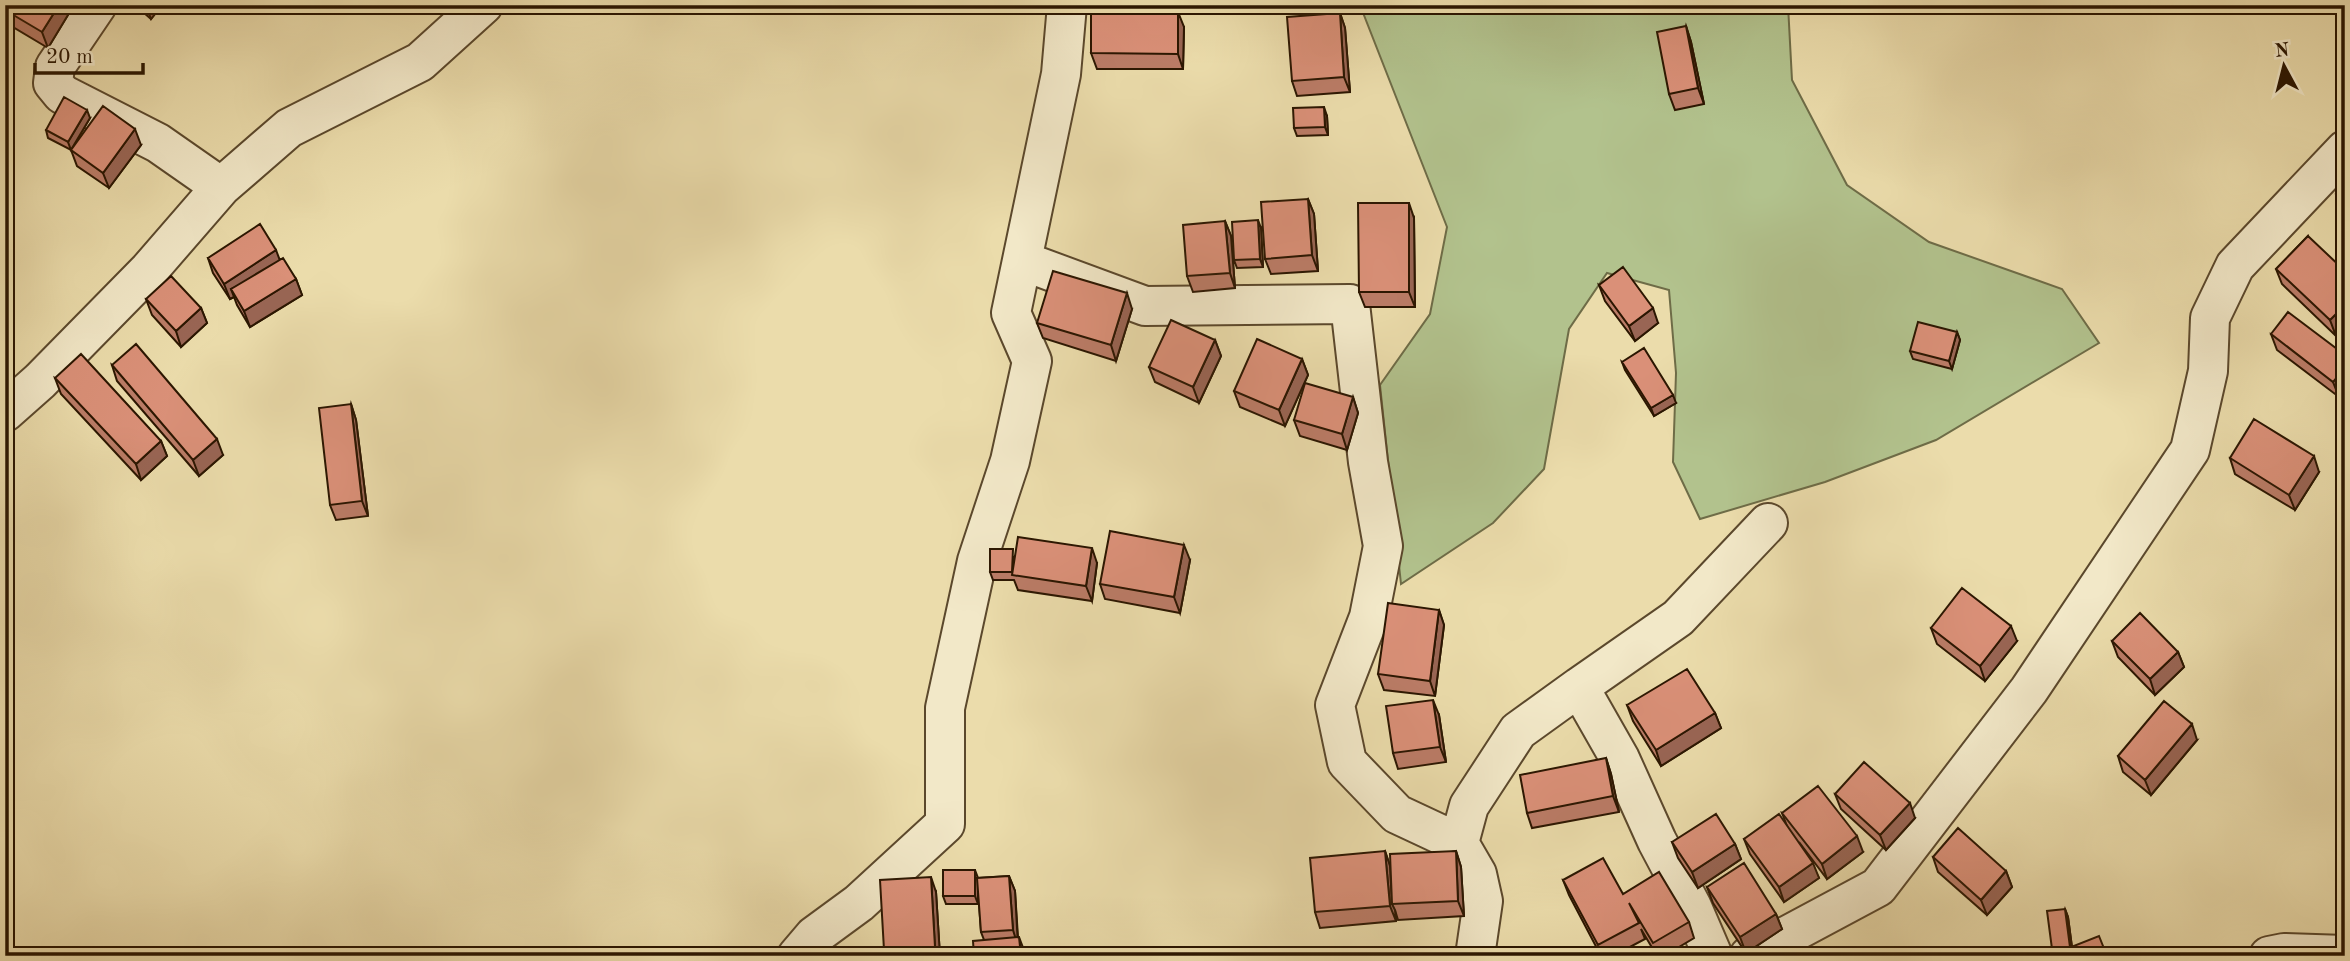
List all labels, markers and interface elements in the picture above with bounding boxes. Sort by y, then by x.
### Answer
scale bar [35,32,144,76]
north arrow [2248,32,2318,102]
text: N [2274,41,2291,62]
text: 20 m [46,47,93,68]

